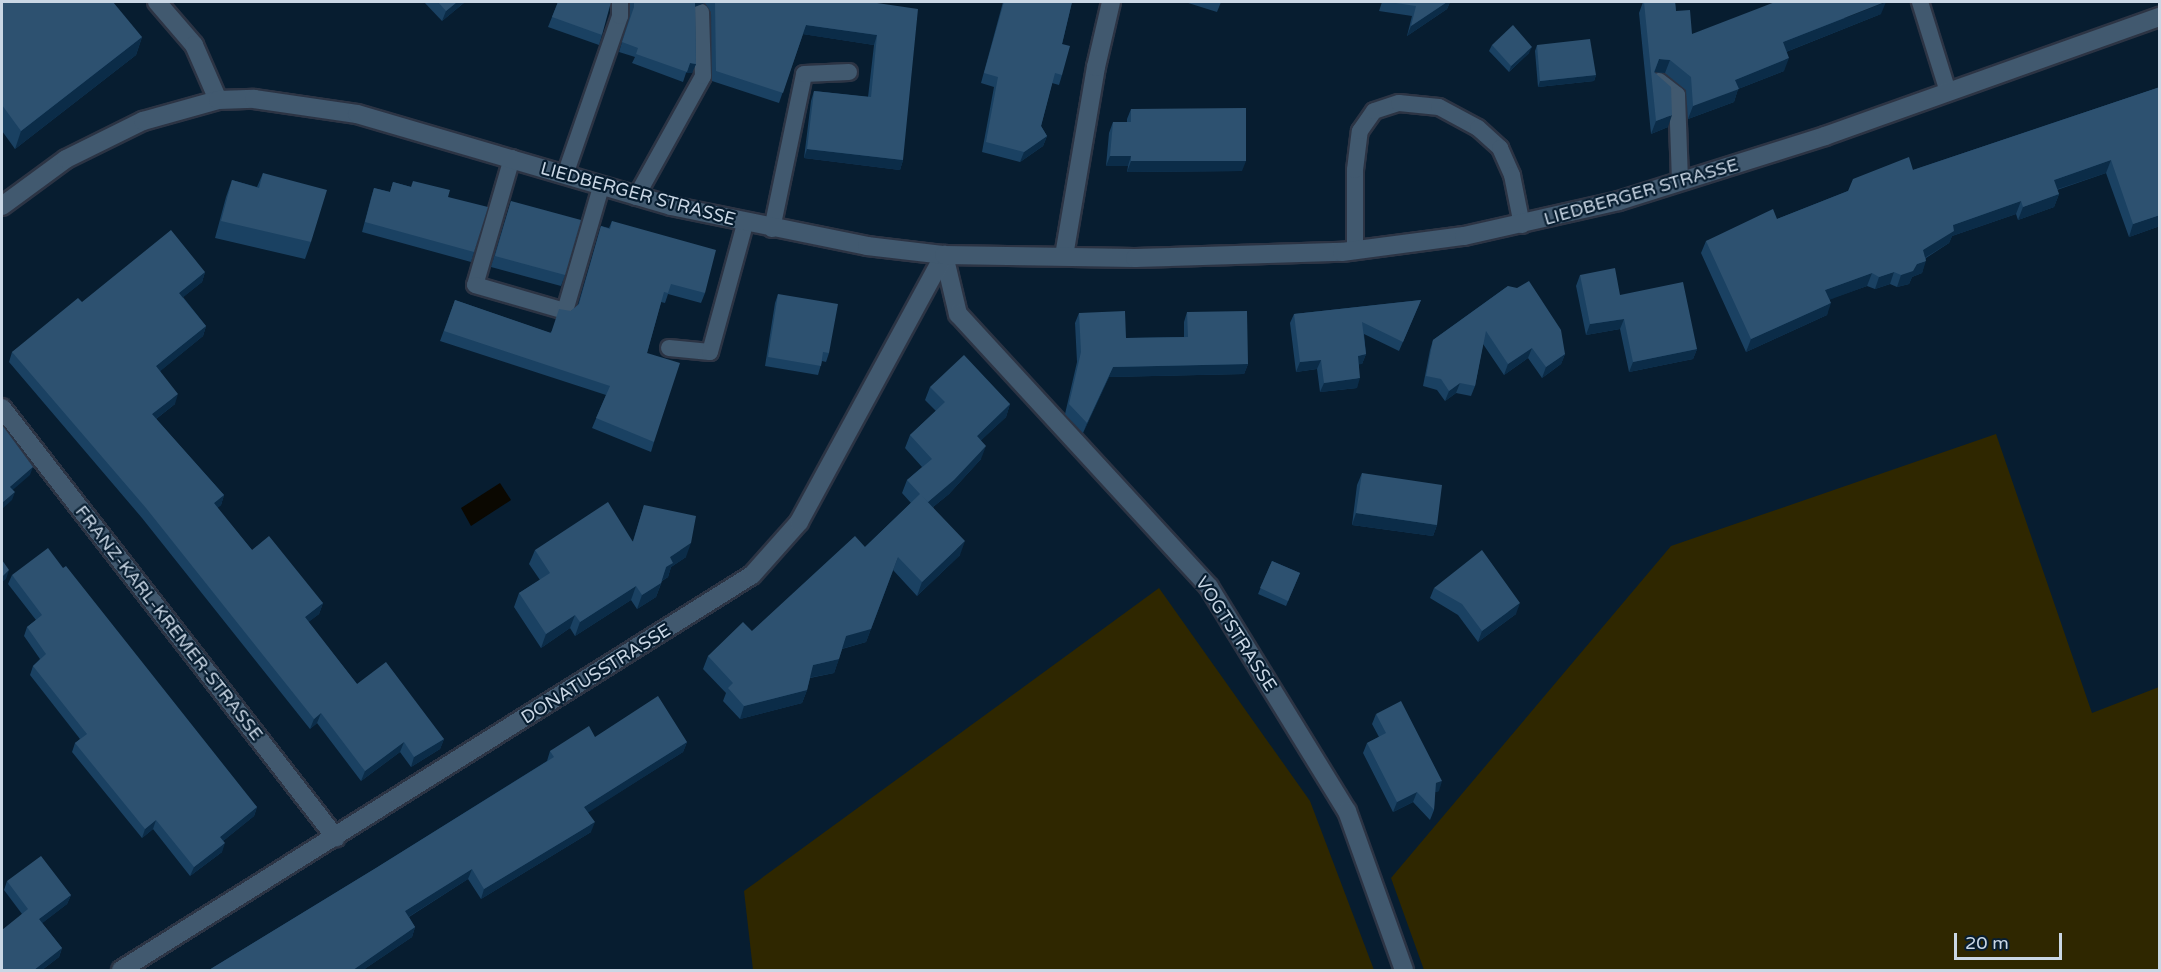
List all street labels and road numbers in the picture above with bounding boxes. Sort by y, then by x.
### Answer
street label: LIEDBERGER STRASSE [1541,154,1741,230]
street label: LIEDBERGER STRASSE [538,158,738,230]
street label: FRANZ-KARL-KREMER-STRASSE [70,501,268,745]
street label: VOGTSTRASSE [1191,572,1281,696]
street label: DONATUSSTRASSE [517,619,675,729]

